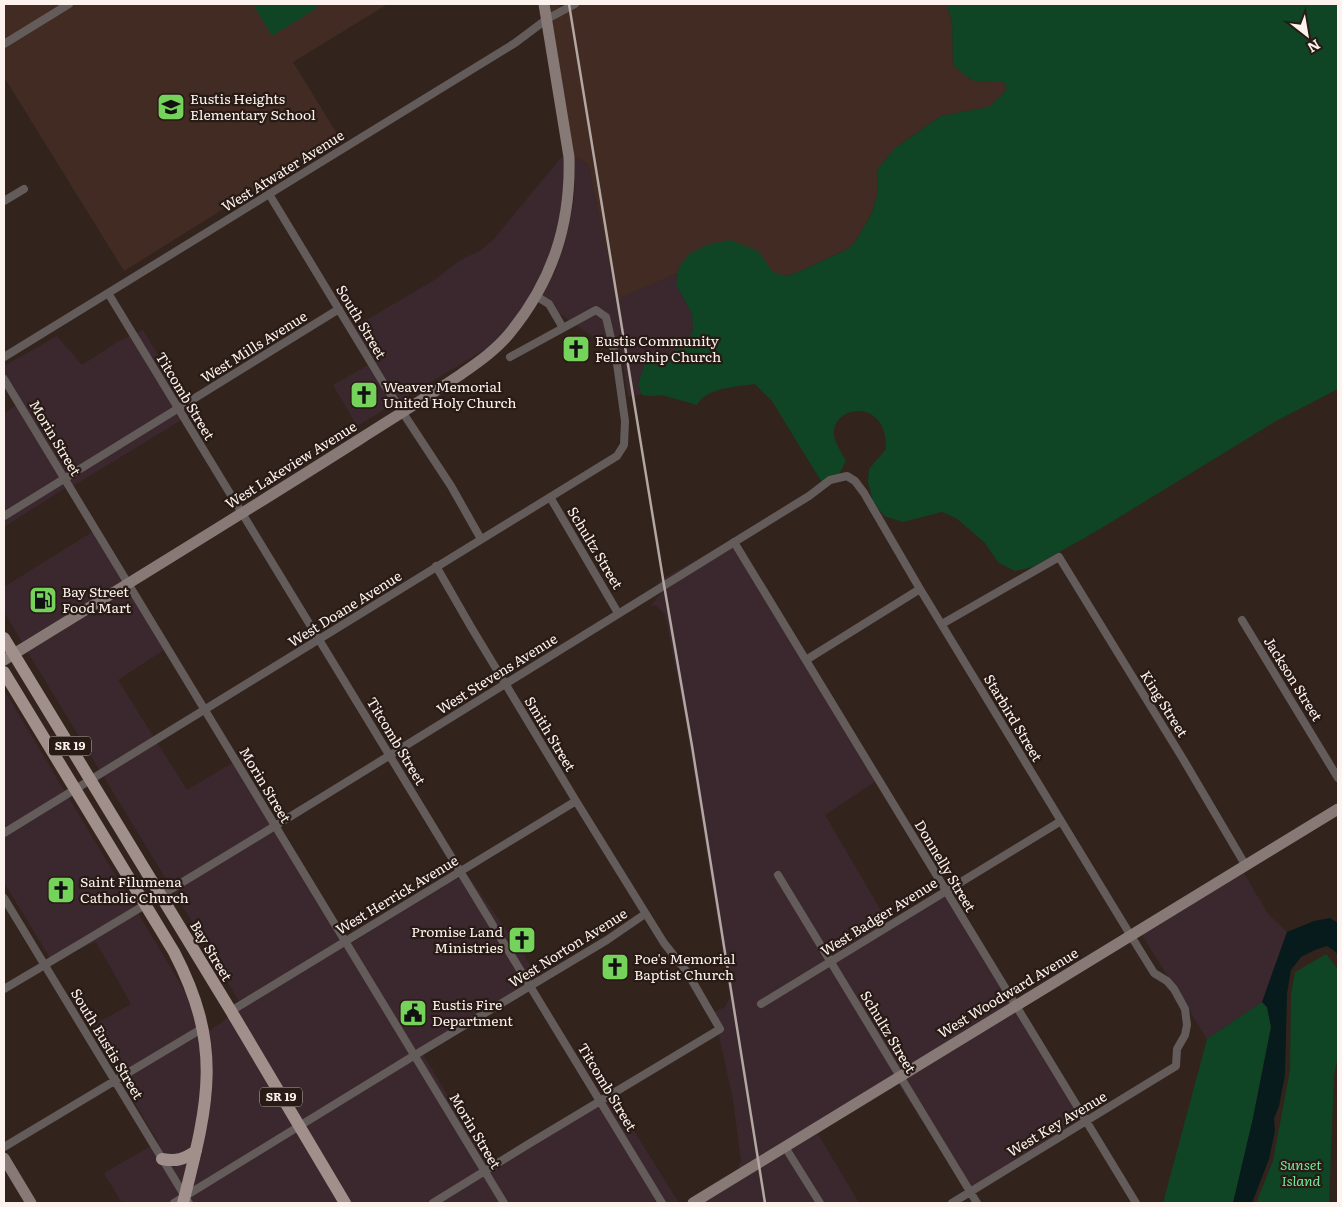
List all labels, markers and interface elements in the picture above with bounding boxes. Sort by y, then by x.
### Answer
north arrow [1282,10,1332,60]
text: N [1304,35,1324,59]
place label: Eustis Heights Elementary School [190,88,316,124]
school or university icon: Eustis Heights Elementary School [156,92,186,122]
street label: West Atwater Avenue [217,124,348,216]
street label: South Street [332,281,392,362]
street label: West Mills Avenue [196,305,310,387]
place label: Eustis Community Fellowship Church [595,330,721,366]
church icon: Eustis Community Fellowship Church [561,334,591,364]
street label: Titcomb Street [152,348,220,444]
place label: Weaver Memorial United Holy Church [383,376,517,412]
church icon: Weaver Memorial United Holy Church [349,380,379,410]
street label: Morin Street [25,396,87,479]
street label: West Lakeview Avenue [221,415,360,513]
street label: Schultz Street [563,503,629,593]
street label: West Doane Avenue [284,565,405,651]
place label: Bay Street Food Mart [62,581,132,617]
fuel station icon: Bay Street Food Mart [28,585,58,615]
street label: West Stevens Avenue [432,628,561,718]
street label: Jackson Street [1260,632,1328,725]
street label: King Street [1136,666,1193,741]
street label: Starbird Street [980,670,1048,765]
street label: Smith Street [521,692,581,775]
street label: Titcomb Street [363,693,431,789]
road number: SR 19 [49,736,91,756]
street label: Morin Street [235,743,297,826]
street label: Donnelly Street [911,816,981,915]
street label: West Herrick Avenue [331,850,462,939]
place label: Saint Filumena Catholic Church [80,871,189,907]
street label: West Badger Avenue [816,872,941,960]
church icon: Saint Filumena Catholic Church [46,875,76,905]
street label: West Norton Avenue [504,903,631,992]
street label: Bay Street [186,917,238,985]
place label: Promise Land Ministries [411,921,503,957]
church icon: Promise Land Ministries [507,925,537,955]
street label: West Woodward Avenue [933,942,1082,1042]
place label: Poe's Memorial Baptist Church [634,948,736,984]
church icon: Poe's Memorial Baptist Church [600,952,630,982]
street label: South Eustis Street [67,984,149,1103]
street label: Schultz Street [856,987,922,1077]
place label: Eustis Fire Department [432,994,513,1030]
public building icon: Eustis Fire Department [398,998,428,1028]
street label: Titcomb Street [574,1039,642,1135]
street label: West Key Avenue [1003,1085,1110,1161]
road number: SR 19 [260,1088,302,1106]
street label: Morin Street [445,1089,507,1172]
park label: Sunset Island [1280,1154,1322,1190]

